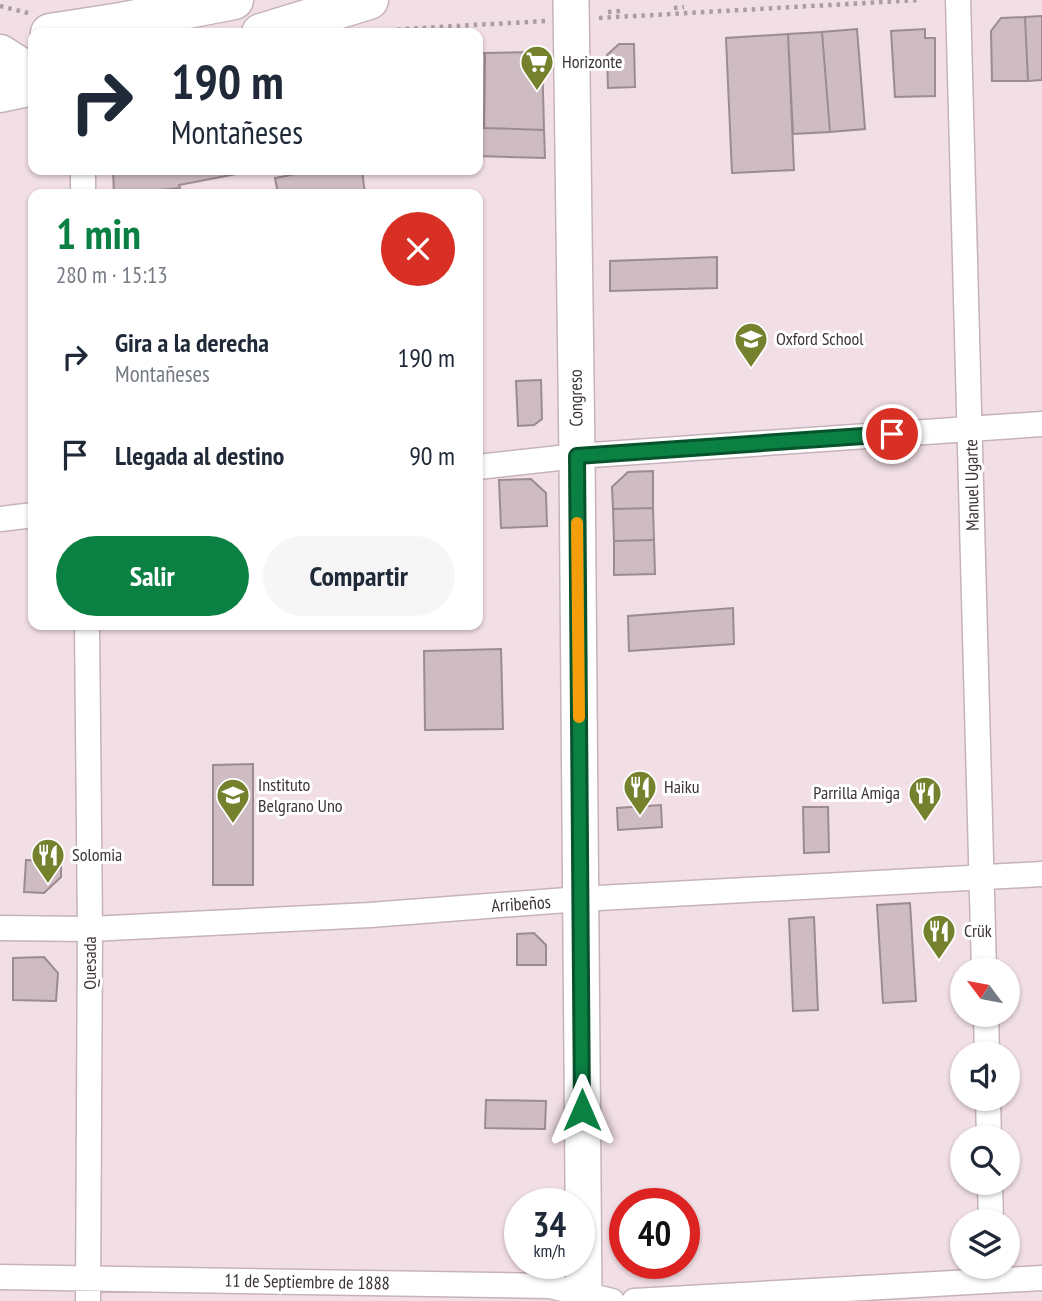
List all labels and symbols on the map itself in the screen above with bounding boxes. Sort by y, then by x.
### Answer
supermarket icon: Horizonte [518,43,556,92]
place label: Horizonte [562,50,622,73]
school or university icon: Oxford School [732,320,770,369]
place label: Oxford School [776,327,864,350]
street label: Congreso [563,369,587,427]
pin [862,404,922,464]
street label: Manuel Ugarte [959,439,984,531]
restaurant icon: Haiku [621,768,659,817]
place label: Instituto Belgrano Uno [258,773,343,817]
restaurant icon: Parrilla Amiga [906,774,944,823]
place label: Haiku [664,775,700,798]
school or university icon: Instituto Belgrano Uno [214,776,252,825]
place label: Parrilla Amiga [813,781,900,804]
restaurant icon: Solomia [29,836,67,885]
place label: Solomia [72,843,122,866]
street label: Arribeños [491,890,551,917]
restaurant icon: Crük [920,912,958,961]
place label: Crük [964,919,992,942]
street label: Quesada [78,936,101,990]
north arrow [950,957,1020,1027]
position arrow [545,1073,619,1147]
speed limit sign: 40 [609,1188,700,1279]
street label: 11 de Septiembre de 1888 [224,1269,390,1294]

